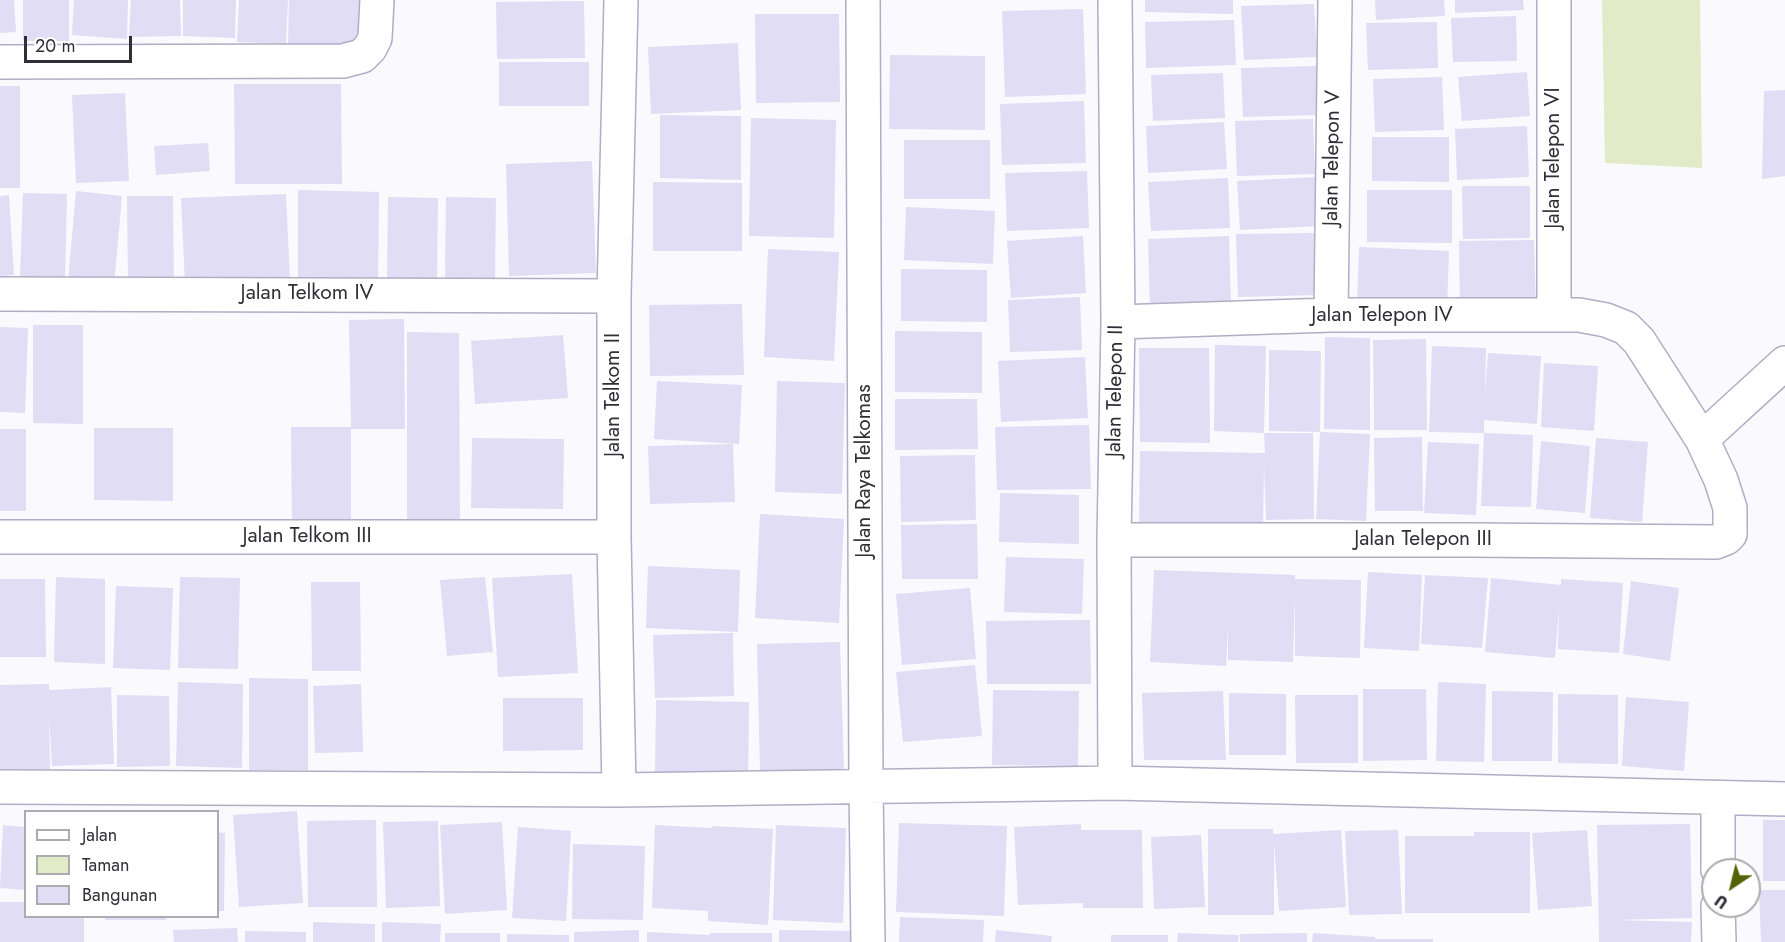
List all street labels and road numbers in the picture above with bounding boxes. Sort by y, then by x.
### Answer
street label: Jalan Telepon VI [1541,87,1567,229]
street label: Jalan Telepon V [1319,90,1347,226]
street label: Jalan Telkom IV [241,281,373,307]
street label: Jalan Telepon IV [1311,303,1453,329]
street label: Jalan Telepon II [1102,325,1130,457]
street label: Jalan Telkom II [601,333,627,457]
street label: Jalan Raya Telkomas [852,384,878,558]
street label: Jalan Telkom III [242,524,372,550]
street label: Jalan Telepon III [1354,527,1492,553]

